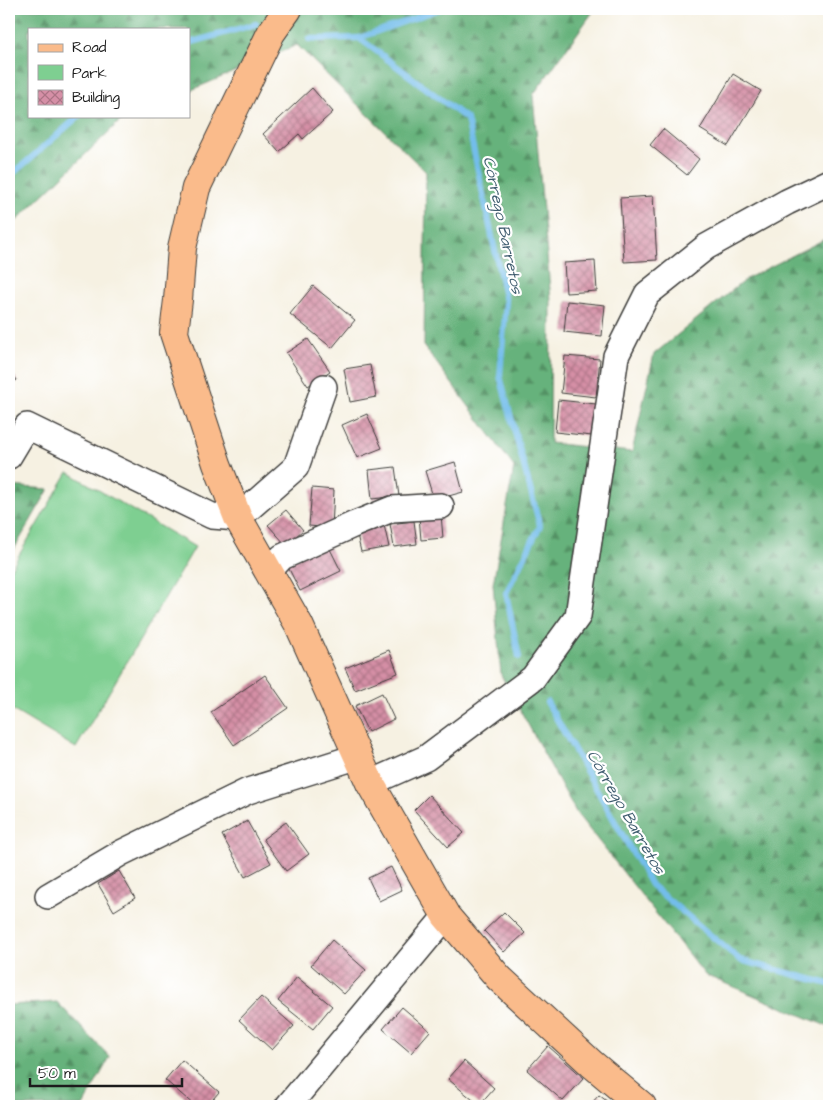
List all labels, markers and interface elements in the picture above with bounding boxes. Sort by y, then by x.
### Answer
legend [28,28,190,118]
text: Road [72,37,107,58]
text: Park [72,63,107,84]
text: Building [72,87,120,109]
water label: Córrego Barretos [477,154,528,297]
water label: Córrego Barretos [581,746,671,879]
scale bar [30,1055,182,1087]
text: 50 m [38,1063,76,1084]

